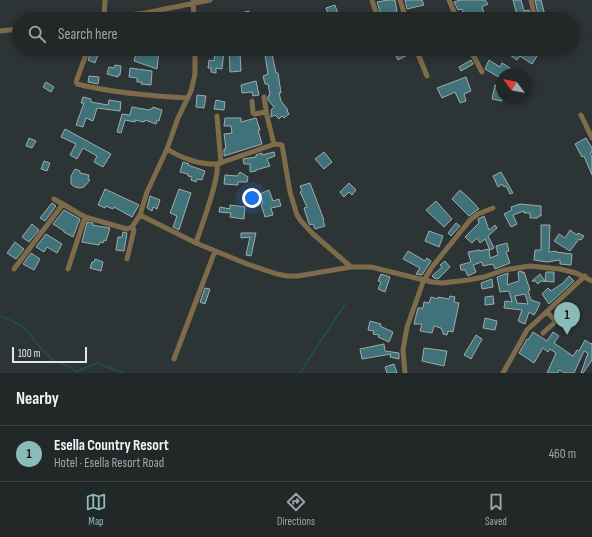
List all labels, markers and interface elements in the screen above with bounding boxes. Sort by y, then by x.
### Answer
search box [12,12,580,56]
icon: search [26,23,48,45]
text: Search here [58,25,118,44]
north arrow [496,68,532,104]
your location [242,188,262,208]
pin: 1 [554,302,580,335]
scale bar [12,345,87,364]
text: 100 m [18,347,40,360]
text: Nearby [16,389,59,409]
text: Esella Country Resort [54,436,169,455]
text: 1 [26,446,32,462]
text: 460 m [549,446,576,462]
text: Hotel · Esella Resort Road [54,455,164,471]
tab: Map [85,491,107,528]
tab: Directions [277,491,315,528]
tab: Saved [485,491,507,528]

